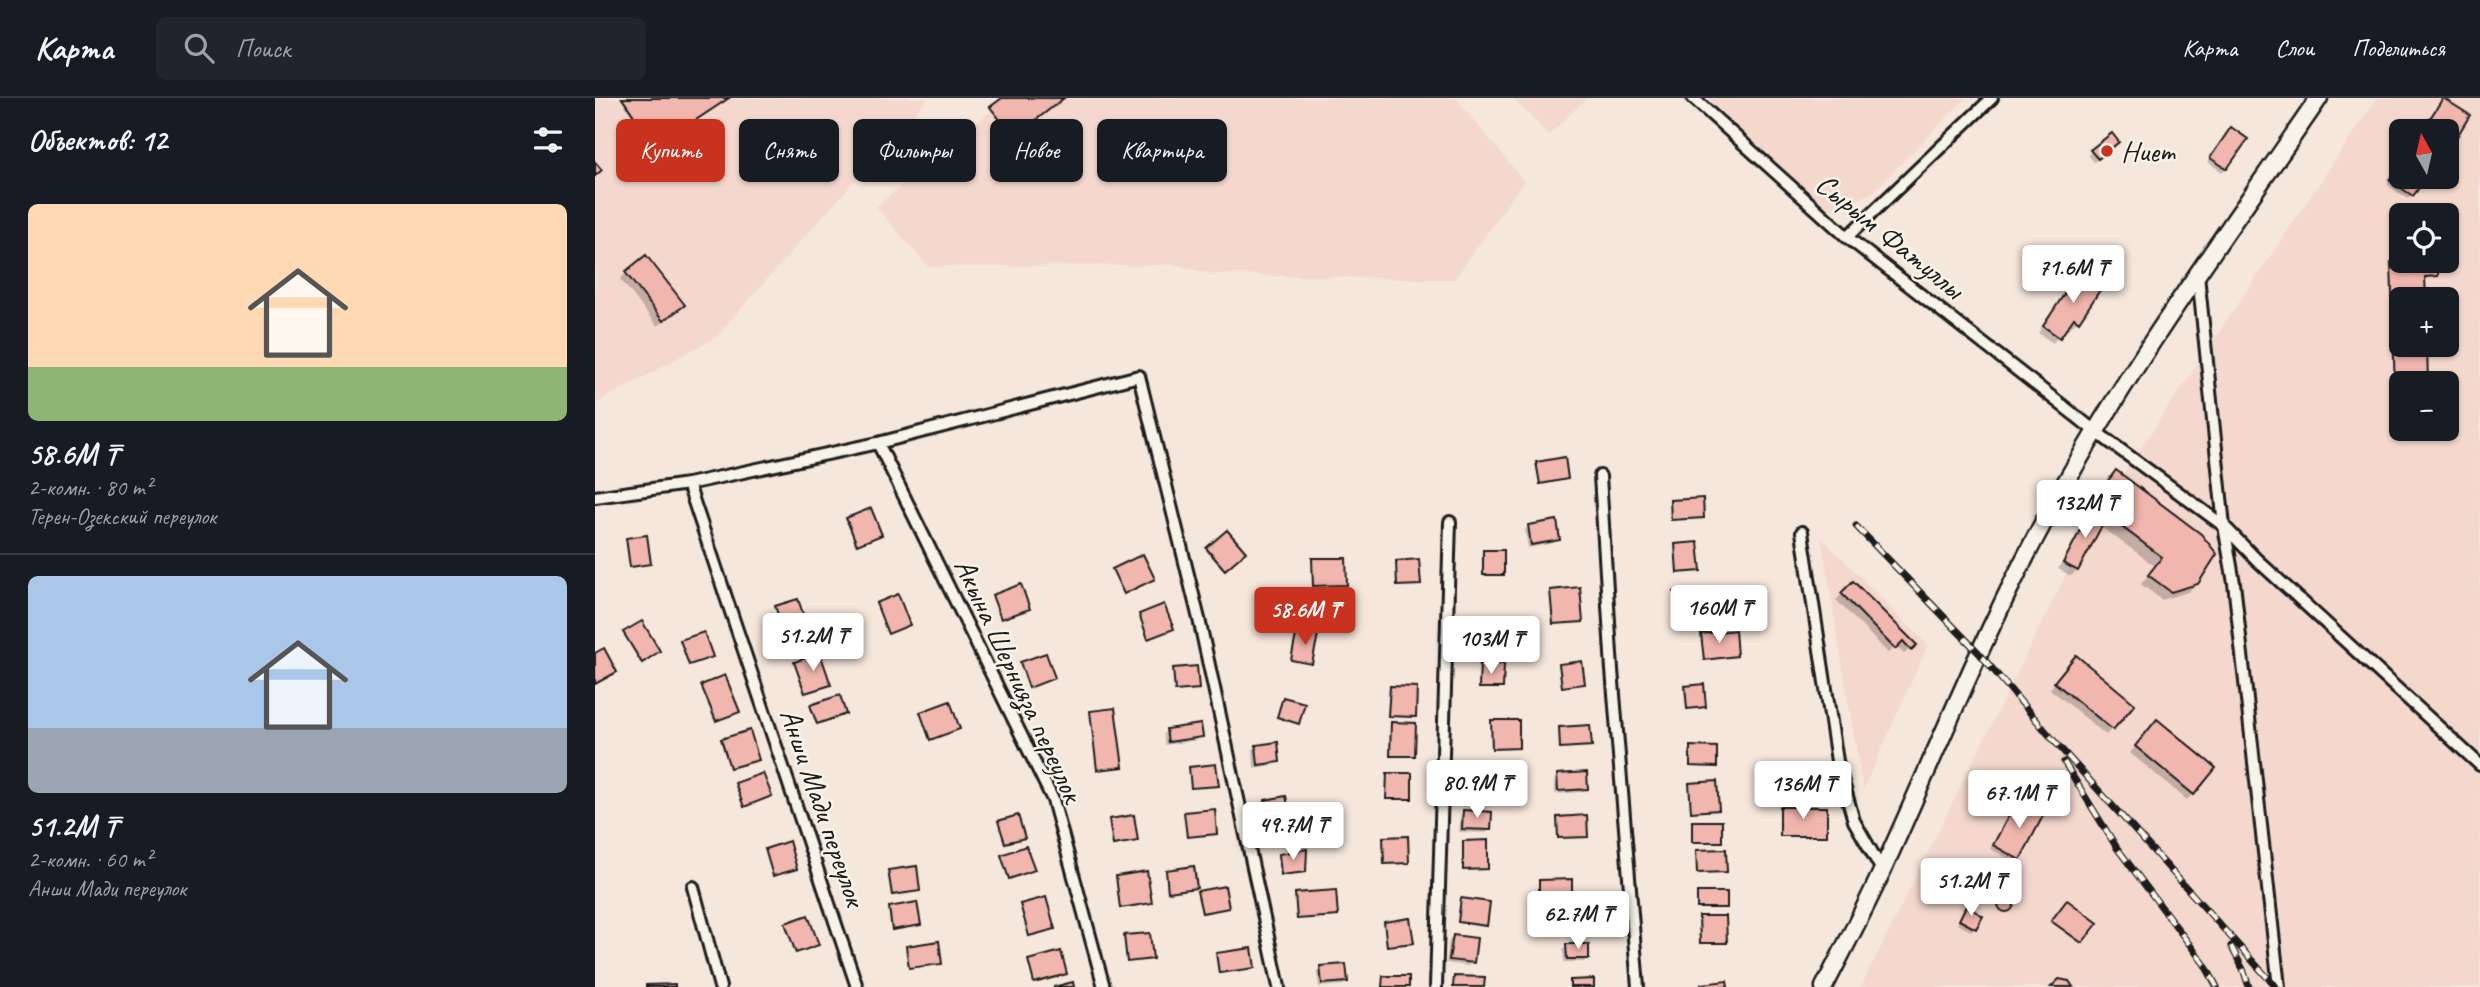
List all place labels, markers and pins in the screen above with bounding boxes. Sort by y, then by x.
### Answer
place label: Ниет [2121,132,2177,170]
marker: Ниет [2099,143,2115,159]
pin: 71.6M ₸ [2008,246,2138,305]
pin: 132M ₸ [2028,480,2142,540]
pin: 160M ₸ [1662,586,1776,645]
pin: 58.6M ₸ [1240,588,1370,647]
pin: 51.2M ₸ [748,614,878,673]
pin: 103M ₸ [1434,616,1548,676]
pin: 80.9M ₸ [1412,760,1542,820]
pin: 136M ₸ [1746,762,1860,821]
pin: 67.1M ₸ [1954,770,2084,830]
pin: 49.7M ₸ [1228,802,1358,862]
pin: 51.2M ₸ [1906,858,2036,918]
pin: 62.7M ₸ [1513,892,1643,951]

